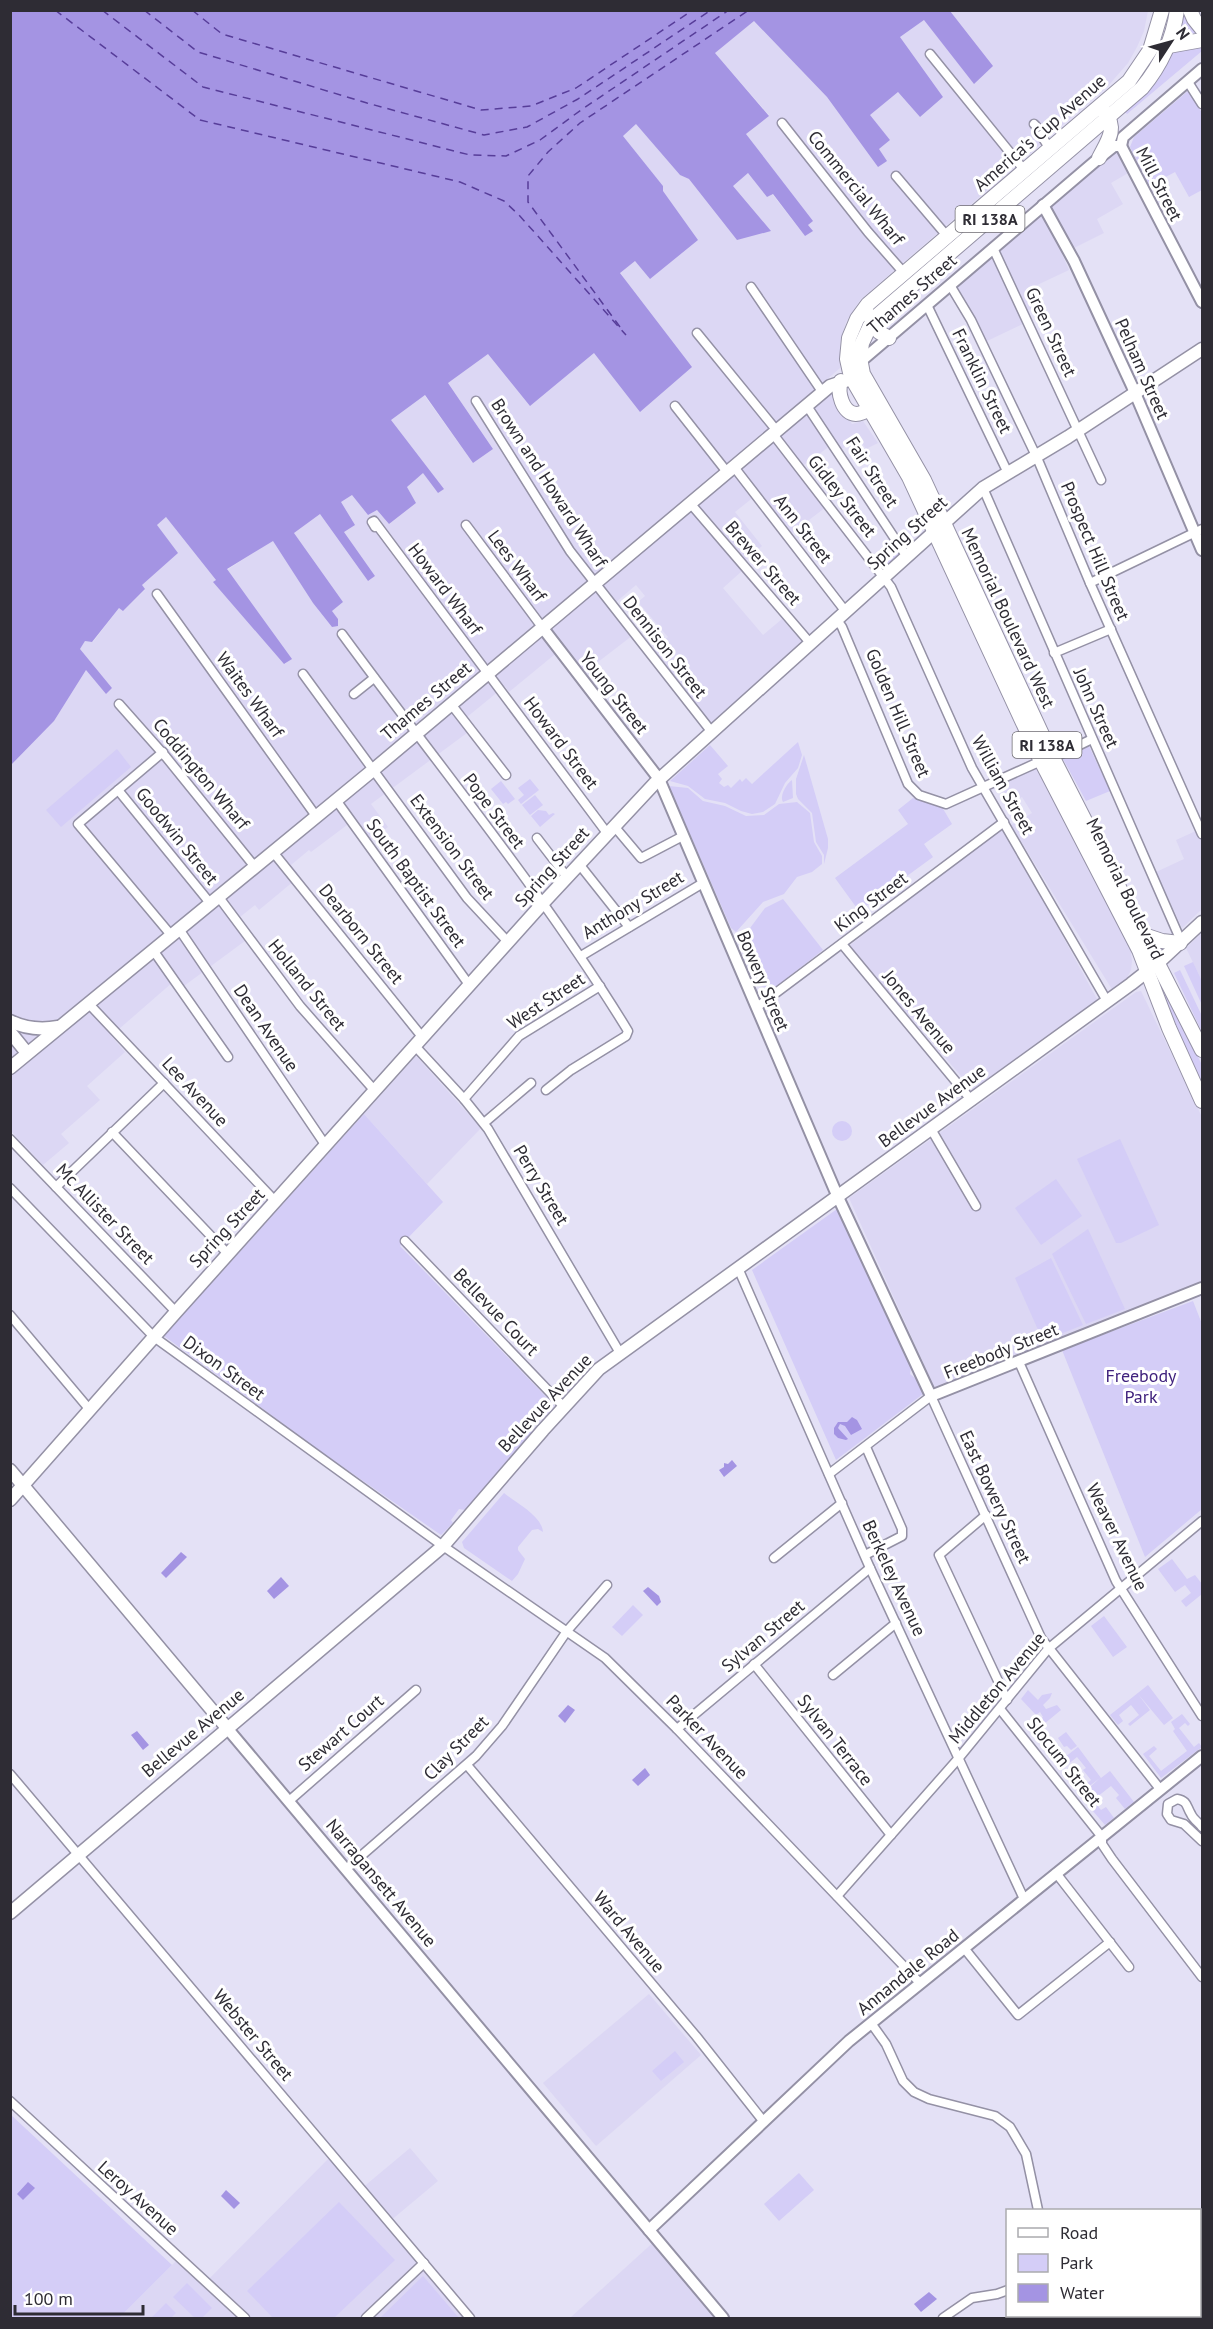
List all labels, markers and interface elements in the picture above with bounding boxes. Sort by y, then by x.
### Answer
north arrow [1141,12,1201,72]
text: N [1172,23,1194,43]
street label: America's Cup Avenue [969,69,1110,196]
street label: Commercial Wharf [803,126,910,251]
street label: Mill Street [1131,143,1188,225]
road number: RI 138A [956,206,1024,232]
street label: Thames Street [862,249,961,339]
street label: Green Street [1021,283,1082,380]
street label: Pelham Street [1110,315,1175,423]
street label: Franklin Street [947,325,1018,437]
street label: Brown and Howard Wharf [486,394,613,573]
street label: Fair Street [841,432,904,512]
street label: Gidley Street [803,450,882,541]
street label: Prospect Hill Street [1056,478,1135,624]
street label: Ann Street [769,490,837,568]
street label: Spring Street [862,490,952,575]
street label: Brewer Street [720,516,806,610]
street label: Memorial Boulevard West [957,524,1060,712]
street label: Lees Wharf [483,525,553,607]
street label: Howard Wharf [403,538,488,640]
street label: Dennison Street [618,591,712,702]
street label: Golden Hill Street [861,645,936,781]
street label: Waites Wharf [212,647,290,743]
street label: Young Street [575,647,654,738]
street label: Thames Street [376,656,476,745]
street label: John Street [1068,663,1124,751]
street label: Howard Street [519,692,604,794]
street label: Coddington Wharf [148,713,255,835]
street label: William Street [967,731,1040,838]
road number: RI 138A [1012,732,1082,758]
street label: Pope Street [459,768,530,853]
street label: Goodwin Street [131,782,224,889]
street label: Extension Street [405,789,500,904]
street label: South Baptist Street [362,814,471,952]
street label: Memorial Boulevard [1081,814,1170,963]
street label: Spring Street [509,822,594,912]
street label: Anthony Street [578,865,688,944]
street label: King Street [829,867,912,937]
street label: Dearborn Street [314,879,409,988]
street label: Bowery Street [732,927,795,1034]
street label: Holland Street [263,934,351,1035]
street label: Jones Avenue [877,964,961,1058]
street label: West Street [503,967,589,1034]
street label: Dean Avenue [229,980,304,1076]
street label: Lee Avenue [157,1052,233,1131]
street label: Bellevue Avenue [874,1059,990,1152]
street label: Perry Street [509,1141,574,1229]
street label: Mc Allister Street [51,1158,159,1269]
street label: Spring Street [184,1183,269,1272]
street label: Bellevue Court [449,1263,544,1360]
street label: Freebody Street [940,1317,1061,1384]
street label: Dixon Street [179,1330,270,1405]
street label: Bellevue Avenue [493,1348,596,1457]
park label: Freebody Park [1106,1364,1177,1408]
street label: East Bowery Street [955,1427,1036,1567]
street label: Weaver Avenue [1082,1479,1153,1594]
street label: Berkeley Avenue [858,1516,931,1640]
street label: Sylvan Street [716,1594,809,1677]
street label: Middleton Avenue [943,1627,1050,1748]
street label: Bellevue Avenue [137,1683,249,1782]
street label: Stewart Court [293,1689,388,1776]
street label: Sylvan Terrace [793,1689,878,1790]
street label: Parker Avenue [661,1690,753,1784]
street label: Clay Street [418,1710,493,1785]
street label: Slocum Street [1022,1712,1107,1811]
street label: Narragansett Avenue [321,1814,442,1951]
street label: Ward Avenue [589,1886,670,1977]
street label: Annandale Road [852,1923,963,2020]
street label: Webster Street [208,1984,298,2085]
street label: Leroy Avenue [93,2155,184,2240]
legend [1006,2209,1201,2317]
text: Road [1060,2221,1098,2244]
text: Park [1060,2251,1093,2274]
scale bar [15,2278,142,2316]
text: Water [1060,2281,1104,2304]
text: 100 m [24,2287,73,2310]

